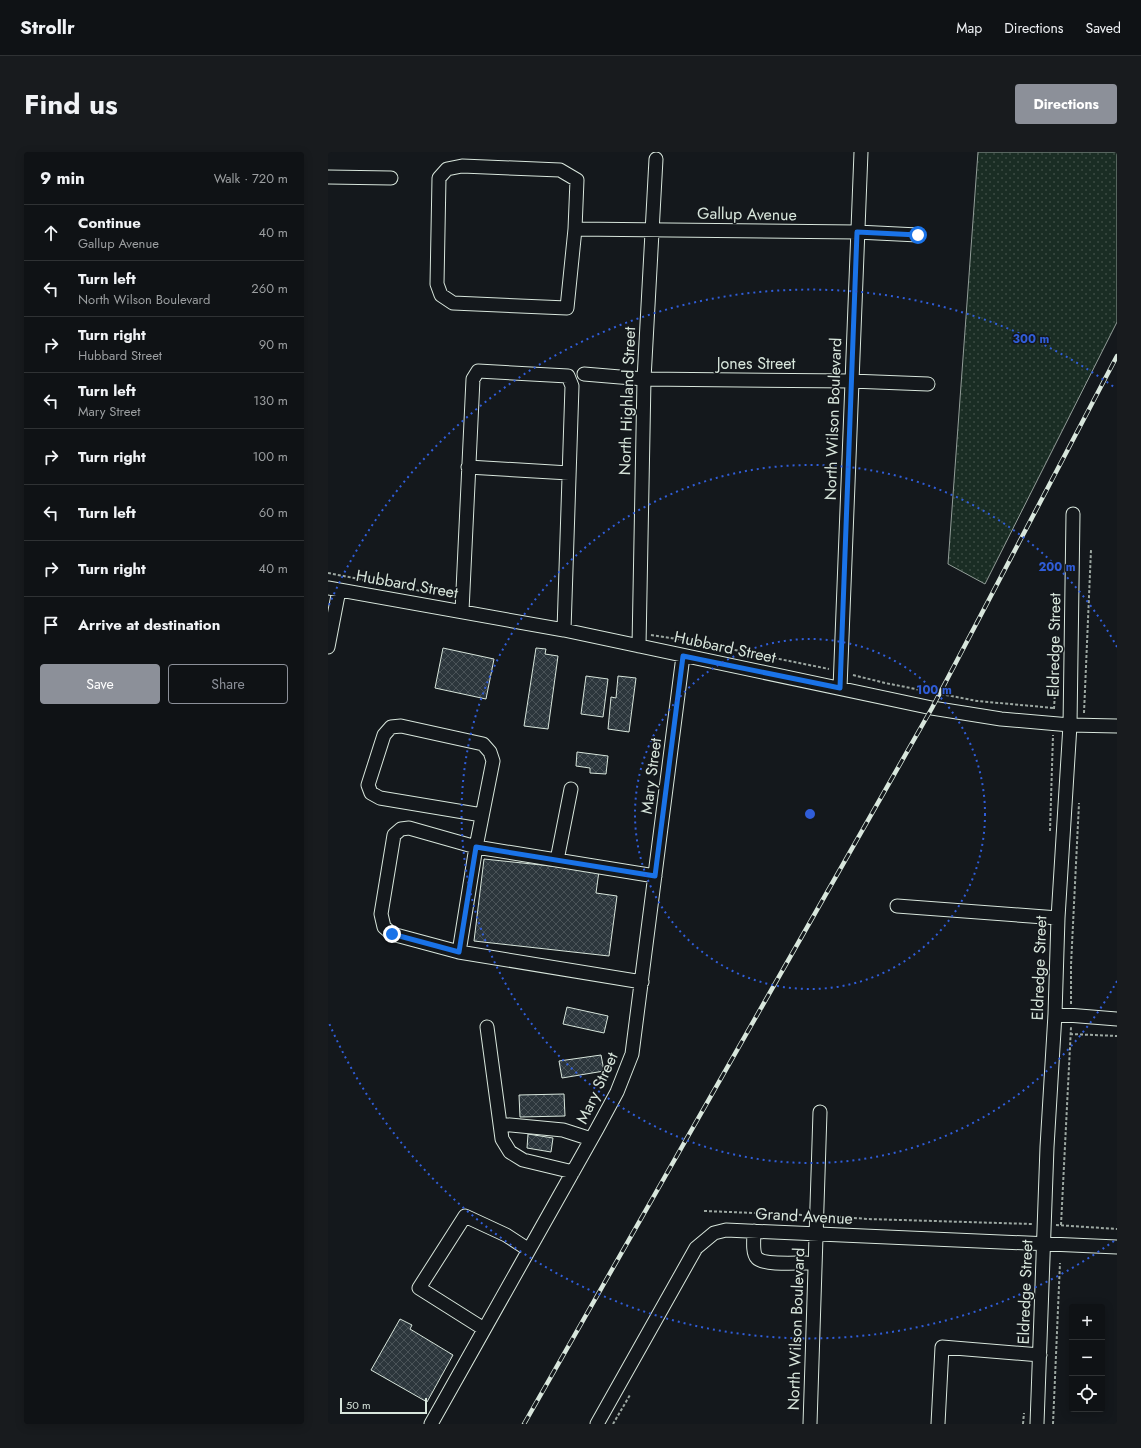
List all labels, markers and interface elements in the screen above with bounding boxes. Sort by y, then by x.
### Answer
text: Strollr [20,14,75,41]
text: Map [956,18,982,38]
text: Directions [1004,18,1064,38]
text: Saved [1086,18,1121,38]
text: Find us [24,84,118,125]
button: Directions [1015,84,1117,124]
text: 9 min [40,166,85,190]
text: Walk · 720 m [214,169,288,188]
street label: Gallup Avenue [697,202,797,226]
text: Continue [78,212,141,234]
icon: ahead [40,222,62,244]
text: 40 m [259,223,288,242]
route start [909,226,927,244]
text: Gallup Avenue [78,234,159,253]
text: Turn left [78,268,136,290]
icon: left [40,278,62,300]
text: 260 m [251,279,288,298]
text: North Wilson Boulevard [78,290,210,309]
text: Turn right [78,324,146,346]
street label: North Highland Street [613,326,641,476]
text: 300 m [1013,330,1050,348]
icon: right [40,334,62,356]
text: 90 m [259,335,288,354]
street label: North Wilson Boulevard [819,337,847,501]
text: Hubbard Street [78,346,162,365]
street label: Jones Street [715,352,795,375]
text: Turn left [78,380,136,402]
icon: left [40,390,62,412]
text: 130 m [253,391,288,410]
text: Mary Street [78,402,140,421]
icon: right [40,446,62,468]
text: Turn right [78,446,146,468]
text: 100 m [253,447,288,466]
icon: left [40,502,62,524]
text: Turn left [78,502,136,524]
text: 60 m [259,503,288,522]
icon: right [40,558,62,580]
text: Turn right [78,558,146,580]
text: 200 m [1038,558,1076,576]
text: 40 m [259,559,288,578]
street label: Hubbard Street [354,564,460,604]
street label: Eldredge Street [1042,592,1066,697]
icon: arrive [40,614,62,636]
text: Arrive at destination [78,614,220,636]
street label: Hubbard Street [672,625,778,669]
button: Save [40,664,160,704]
button: Share [168,664,288,704]
text: 100 m [916,681,952,699]
street label: Mary Street [635,736,667,815]
centre of rings [803,807,817,821]
street label: Eldredge Street [1026,915,1052,1021]
route end [383,925,401,943]
street label: Mary Street [570,1048,624,1128]
street label: Grand Avenue [755,1202,853,1230]
street label: Eldredge Street [1012,1239,1038,1345]
street label: North Wilson Boulevard [782,1247,810,1411]
map controls [1069,1304,1105,1412]
button: + [1069,1304,1105,1340]
button: − [1069,1340,1105,1376]
button: locate [1069,1376,1105,1412]
scale bar [340,1396,427,1415]
text: 50 m [346,1397,371,1413]

